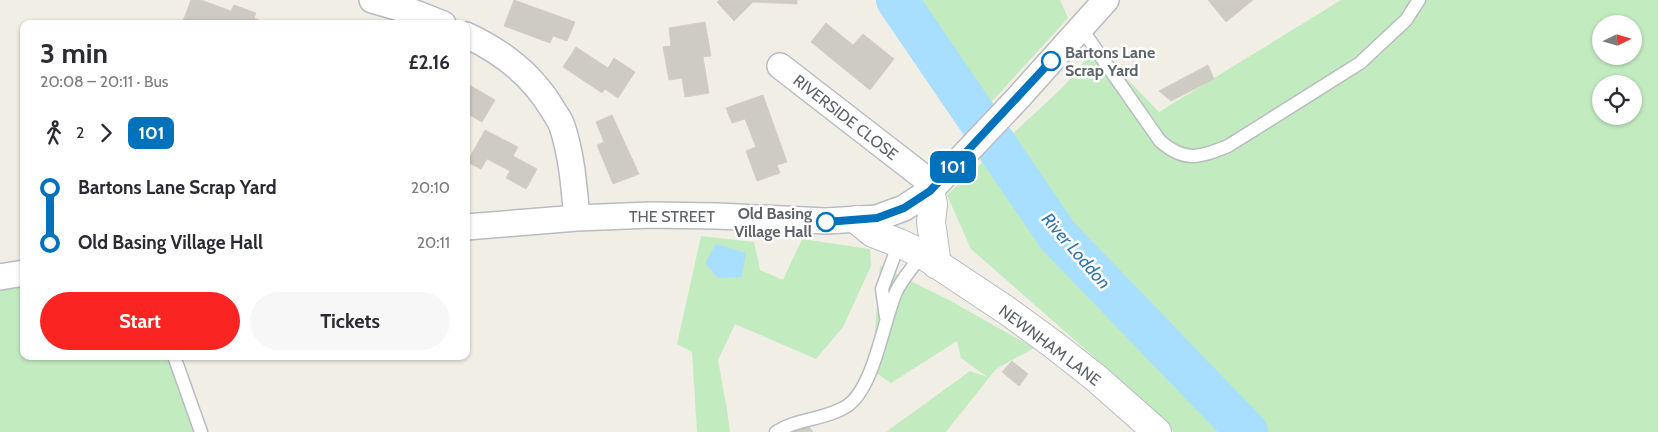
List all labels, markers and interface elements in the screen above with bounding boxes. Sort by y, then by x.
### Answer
north arrow [1592,15,1642,65]
map controls [1592,15,1642,125]
text: 3 min [40,36,108,70]
place label: Bartons Lane Scrap Yard [1065,43,1155,80]
text: £2.16 [409,51,450,74]
marker: Bartons Lane Scrap Yard [1041,51,1061,71]
street label: RIVERSIDE CLOSE [790,71,902,164]
text: 20:08 – 20:11 · Bus [40,72,168,91]
button: locate [1592,75,1642,125]
icon: walk [40,119,68,147]
icon: forward [92,119,120,147]
text: 101 [138,122,164,144]
text: 2 [76,123,84,142]
line badge: 101 [924,151,982,183]
text: 101 [940,156,966,178]
text: Bartons Lane Scrap Yard [78,176,277,199]
text: 20:10 [411,178,450,197]
place label: Old Basing Village Hall [734,204,812,241]
street label: THE STREET [629,207,715,226]
water label: River Loddon [1037,208,1115,294]
marker: Old Basing Village Hall [816,212,836,232]
text: Old Basing Village Hall [78,231,263,254]
text: 20:11 [417,233,450,252]
button: Start [40,292,240,350]
button: Tickets [250,292,450,350]
street label: NEWNHAM LANE [995,301,1104,390]

